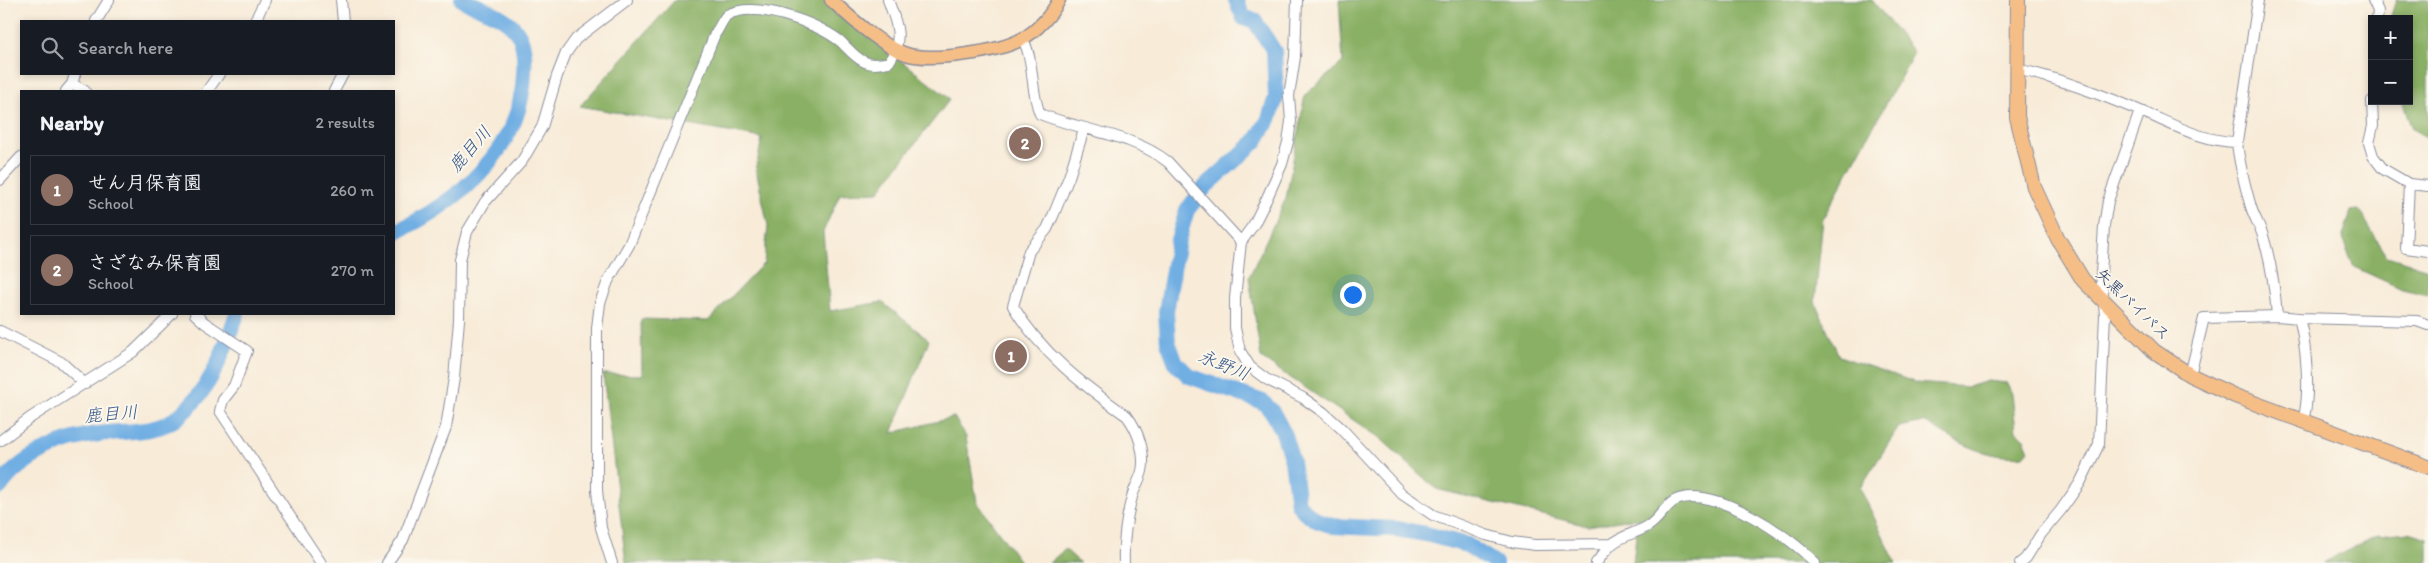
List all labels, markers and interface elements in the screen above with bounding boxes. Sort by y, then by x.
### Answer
map controls [2368,15,2413,105]
button: + [2368,15,2413,60]
search box [20,20,395,75]
icon: search [38,34,66,62]
text: Search here [78,36,173,59]
button: − [2368,60,2413,105]
text: Nearby [40,110,104,135]
text: 2 results [315,113,375,132]
water label: 鹿目川 [444,121,496,177]
pin: 2 [1009,124,1041,162]
text: せん月保育園 [88,171,202,194]
text: 1 [53,181,61,200]
text: 260 m [330,181,374,200]
text: School [88,194,134,213]
text: さざなみ保育園 [88,251,221,274]
text: 2 [53,261,61,280]
text: 270 m [331,261,374,280]
street label: 矢黒バイパス [2092,264,2174,344]
text: School [88,274,134,293]
your location [1340,282,1366,308]
pin: 1 [995,337,1027,375]
water label: 永野川 [1195,345,1253,385]
water label: 鹿目川 [83,401,139,427]

